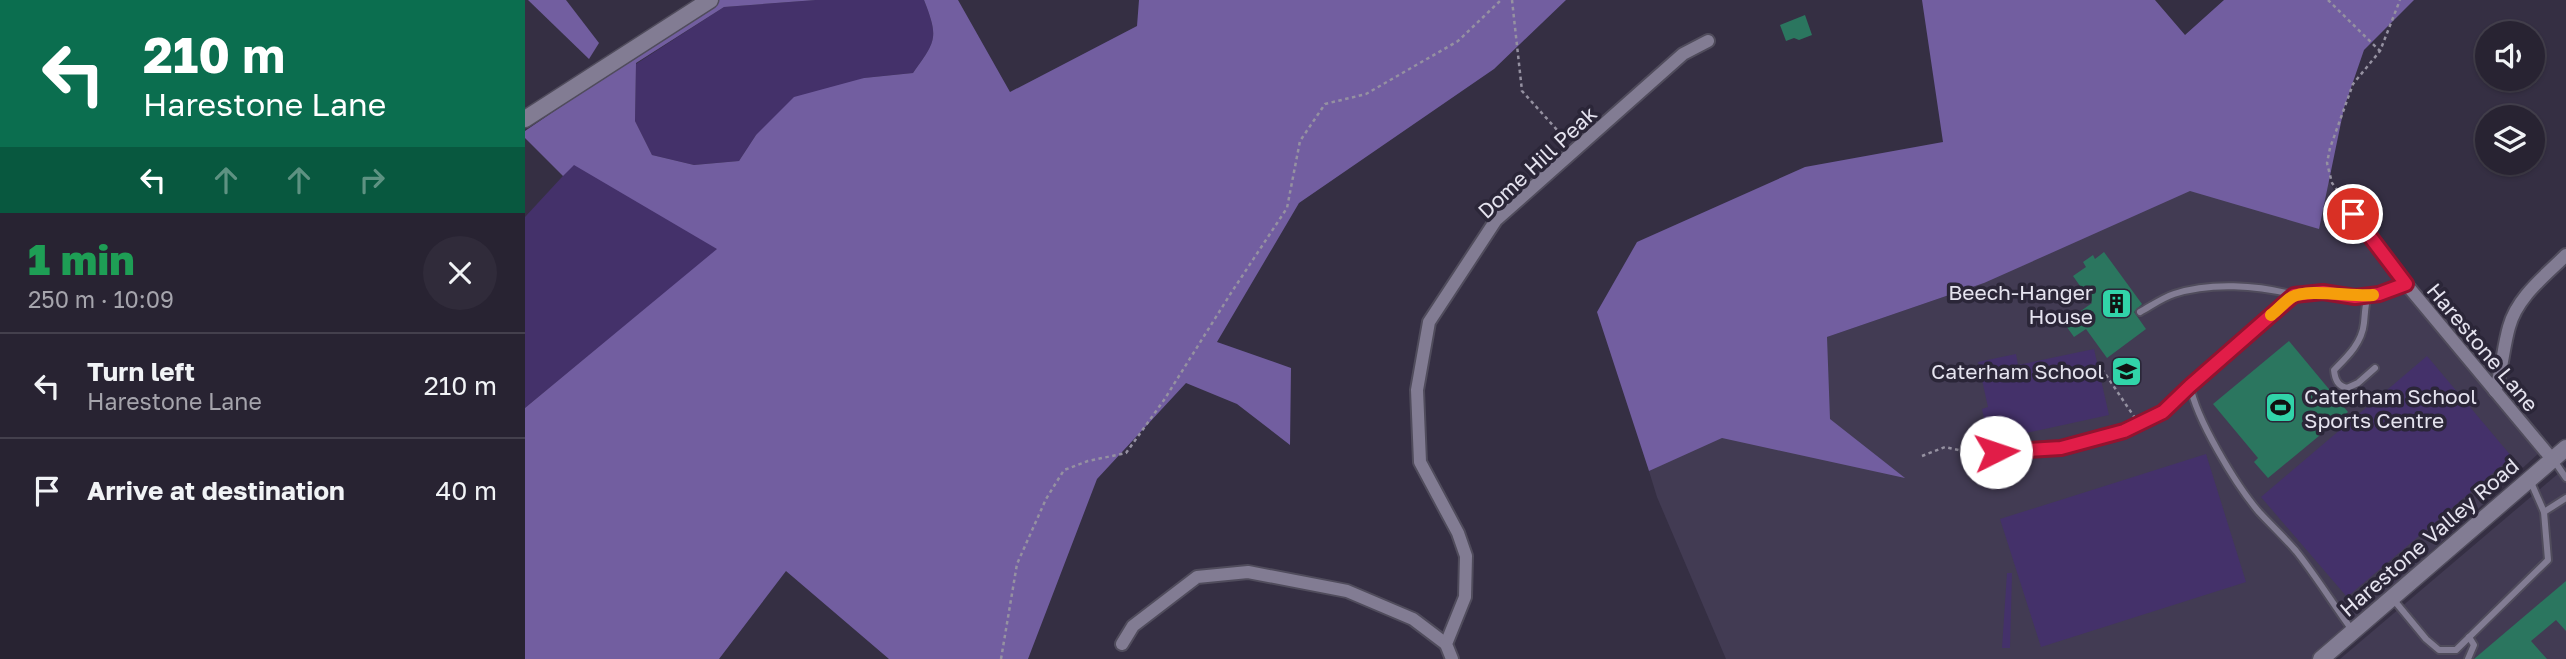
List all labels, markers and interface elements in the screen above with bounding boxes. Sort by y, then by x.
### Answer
map controls [2475,21,2545,175]
button: sound [2475,21,2545,91]
text: 210 m [143,25,285,84]
icon: left [28,28,119,119]
text: Harestone Lane [143,85,386,123]
street label: Dome Hill Peak [1472,100,1602,224]
button: layers [2475,105,2545,175]
icon: left [134,161,172,199]
icon: ahead [207,161,245,199]
icon: ahead [280,161,318,199]
icon: right [353,161,391,199]
pin [2323,184,2383,244]
icon: arrive [2334,195,2372,233]
text: 1 min [28,234,135,284]
button: close [423,236,497,310]
street label: Harestone Lane [2422,278,2544,416]
place label: Beech-Hanger House [1948,279,2093,329]
text: 250 m · 10:09 [28,285,174,313]
building icon: Beech-Hanger House [2099,287,2133,321]
school or university icon: Caterham School [2110,354,2144,388]
text: Turn left [87,356,195,387]
place label: Caterham School [1931,358,2104,384]
icon: left [28,367,66,405]
text: 210 m [424,370,497,401]
place label: Caterham School Sports Centre [2304,383,2477,433]
text: Harestone Lane [87,387,262,415]
sports icon: Caterham School Sports Centre [2264,391,2298,425]
position arrow [1959,415,2033,489]
street label: Harestone Valley Road [2334,452,2524,622]
icon: arrive [28,472,66,510]
text: Arrive at destination [87,475,345,506]
text: 40 m [436,475,497,506]

